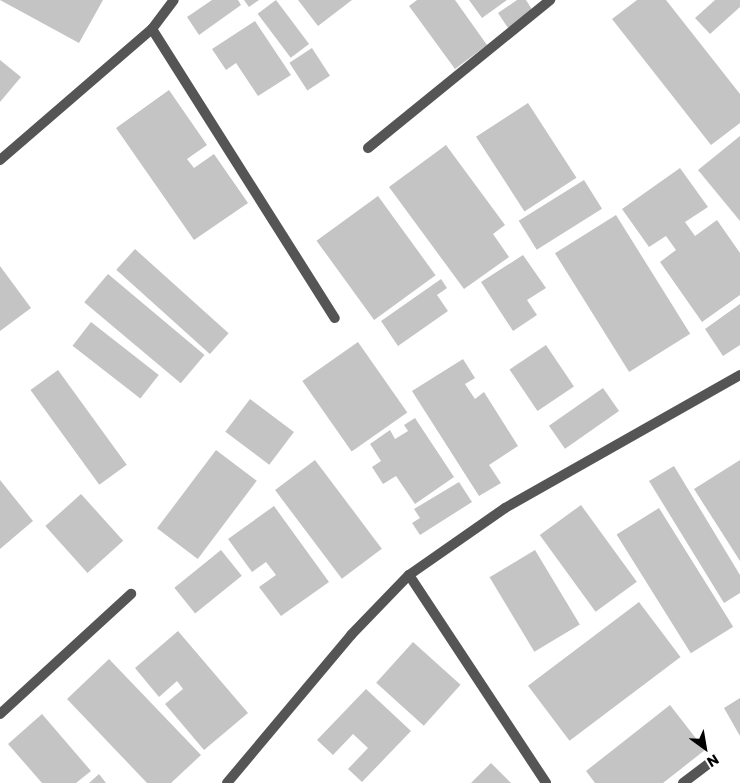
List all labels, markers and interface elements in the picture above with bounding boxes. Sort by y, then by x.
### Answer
north arrow [680,723,730,773]
text: N [703,749,723,772]

